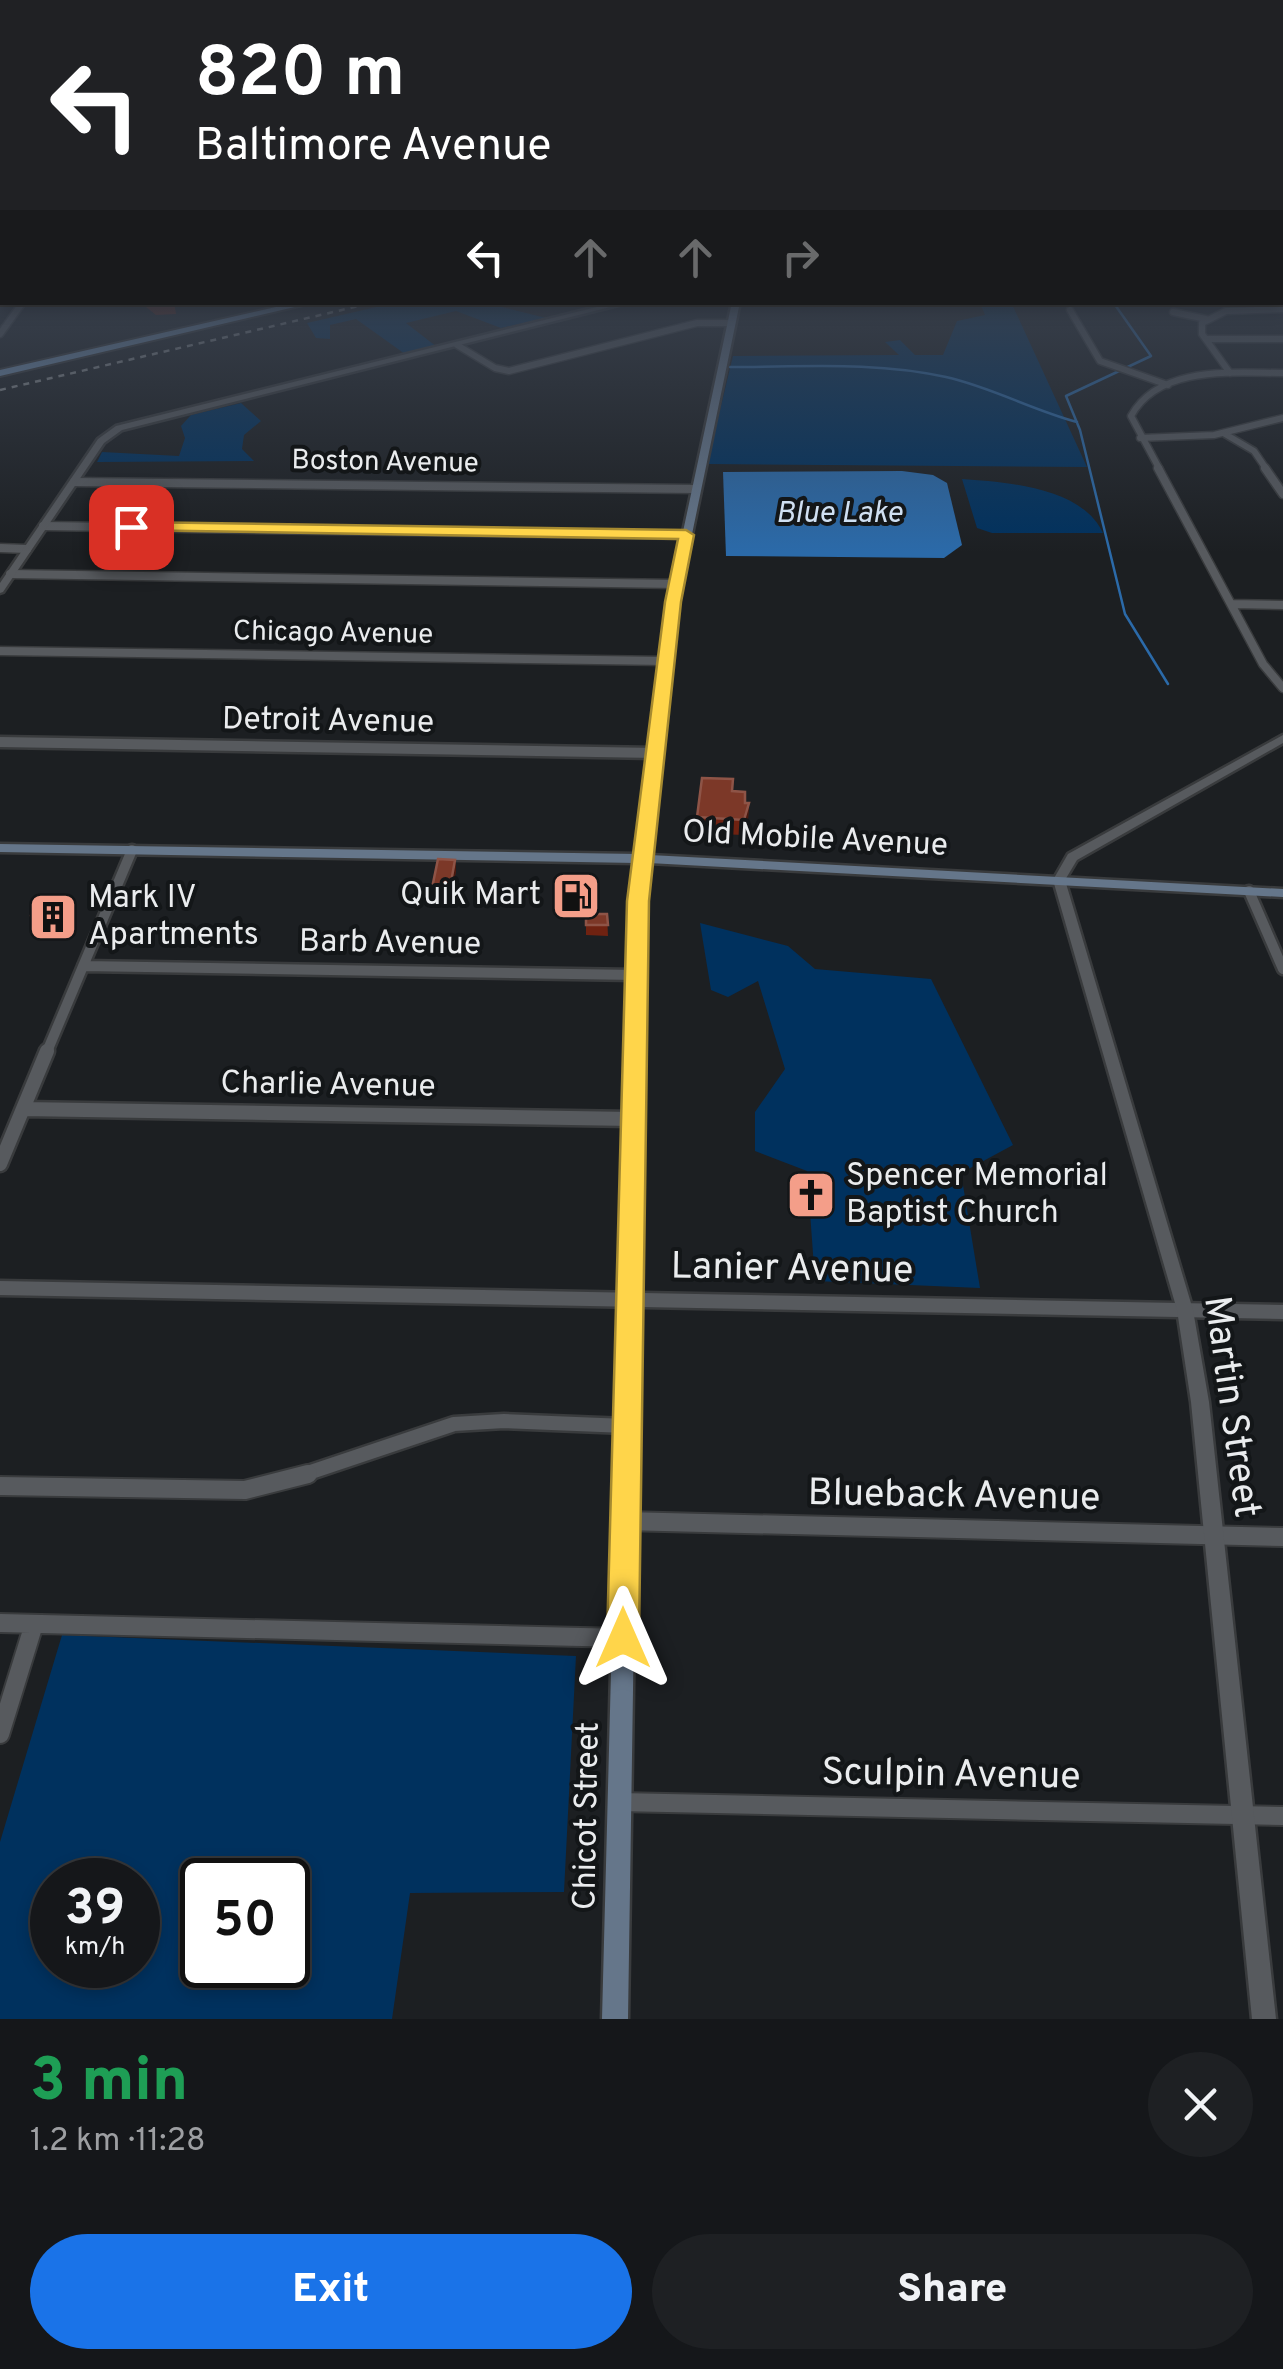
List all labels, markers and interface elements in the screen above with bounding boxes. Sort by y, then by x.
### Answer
text: 820 m [195,32,405,121]
icon: left [30,40,160,170]
text: Baltimore Avenue [195,119,551,176]
icon: left [458,230,513,285]
icon: ahead [563,230,618,285]
icon: ahead [668,230,723,285]
icon: right [773,230,828,285]
street label: Boston Avenue [291,443,479,483]
pin [89,485,174,570]
water label: Blue Lake [776,496,903,533]
icon: arrive [104,500,159,555]
street label: Chicago Avenue [233,614,433,654]
street label: Detroit Avenue [222,700,434,744]
street label: Old Mobile Avenue [681,813,949,867]
fuel station icon: Quik Mart [550,870,602,922]
place label: Quik Mart [400,876,541,916]
place label: Mark IV Apartments [88,879,259,956]
building icon: Mark IV Apartments [27,891,79,943]
street label: Barb Avenue [299,922,481,966]
street label: Charlie Avenue [220,1064,436,1108]
place label: Spencer Memorial Baptist Church [846,1157,1108,1234]
church icon: Spencer Memorial Baptist Church [785,1169,837,1221]
street label: Lanier Avenue [670,1243,914,1297]
street label: Martin Street [1190,1293,1270,1521]
street label: Blueback Avenue [807,1470,1101,1524]
position arrow [571,1586,675,1690]
street label: Chicot Street [566,1721,610,1911]
street label: Sculpin Avenue [821,1749,1081,1803]
speed limit sign: 50 [180,1858,310,1988]
text: 39 [65,1879,125,1942]
text: km/h [65,1932,125,1964]
text: 3 min [30,2046,188,2122]
button: close [1148,2052,1253,2157]
text: 1.2 km · 11:28 [30,2122,206,2162]
button: Exit [30,2234,632,2349]
button: Share [652,2234,1253,2349]

